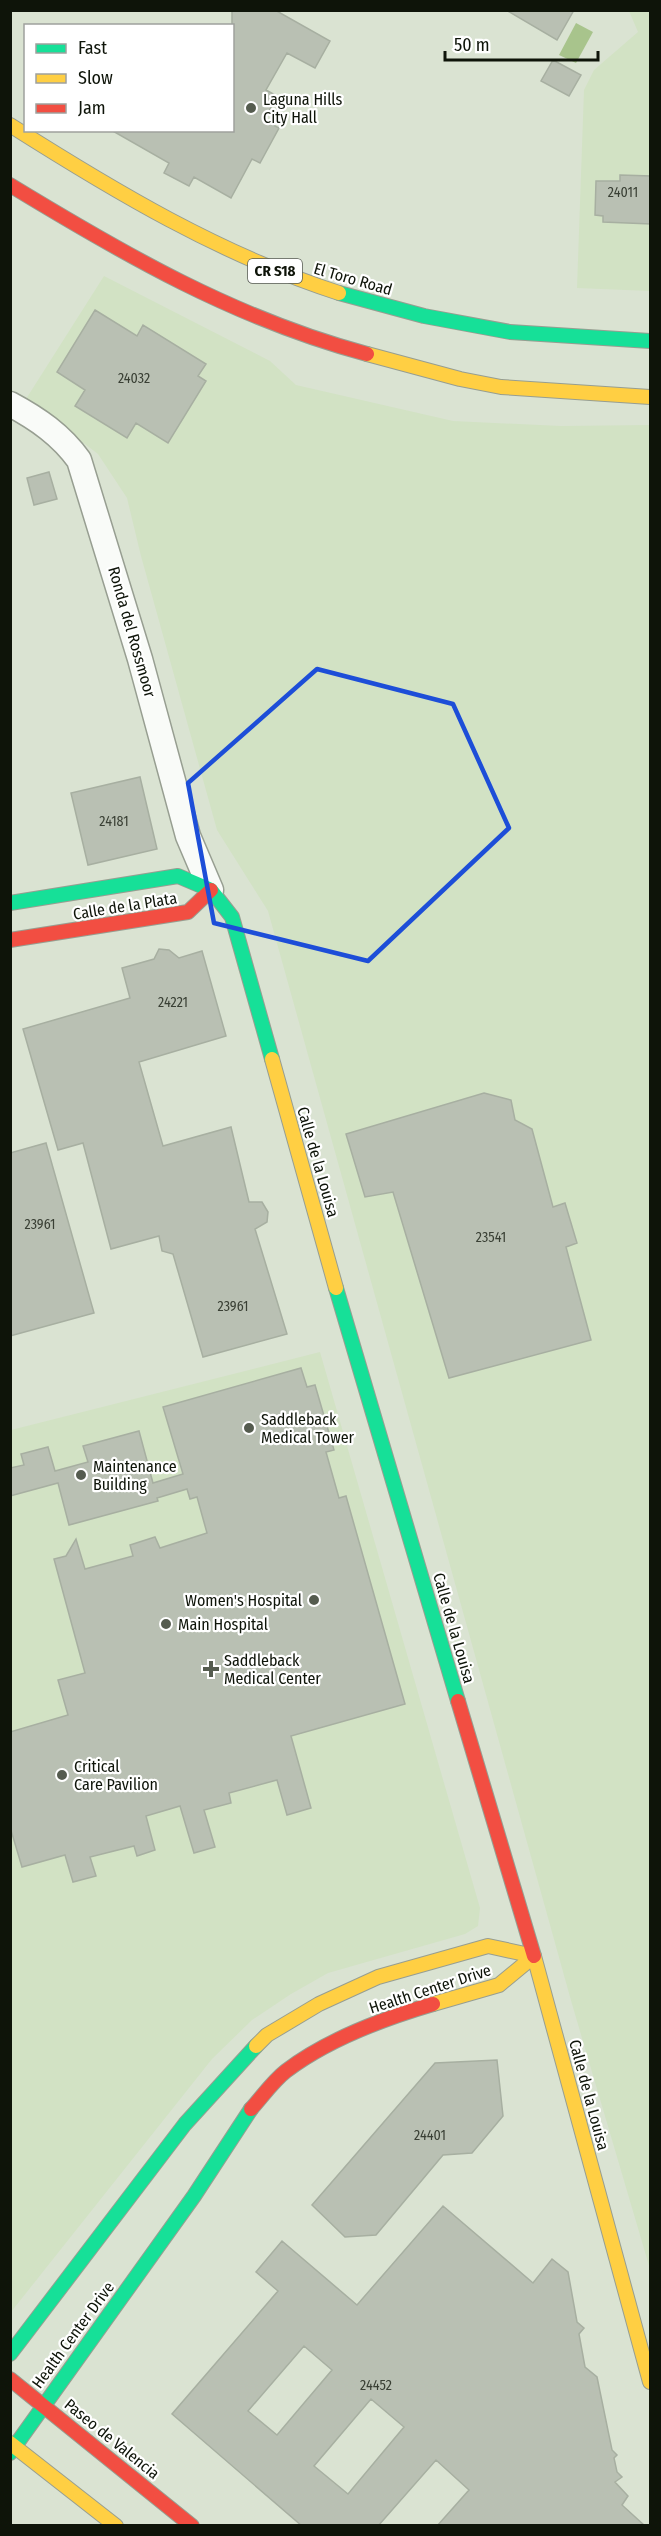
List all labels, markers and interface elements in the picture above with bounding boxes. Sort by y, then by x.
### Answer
legend [24,24,234,132]
scale bar [445,24,598,62]
text: 50 m [454,34,490,56]
text: Fast [78,37,107,59]
text: Slow [78,67,113,89]
place label: Laguna Hills City Hall [263,90,343,127]
text: Jam [78,97,106,119]
marker: Laguna Hills City Hall [244,101,258,115]
house number: 24011 [608,184,638,201]
road number: CR S18 [248,259,302,283]
street label: El Toro Road [312,259,394,299]
house number: 24032 [118,370,150,387]
street label: Ronda del Rossmoor [104,564,160,700]
house number: 24181 [99,813,129,830]
street label: Calle de la Plata [72,888,178,924]
house number: 24221 [158,994,188,1011]
street label: Calle de la Louisa [293,1105,343,1219]
house number: 23961 [25,1216,55,1233]
house number: 23541 [476,1229,506,1246]
house number: 23961 [218,1298,248,1315]
place label: Saddleback Medical Tower [261,1410,355,1447]
marker: Saddleback Medical Tower [242,1421,256,1435]
place label: Maintenance Building [93,1457,177,1494]
marker: Maintenance Building [74,1468,88,1482]
street label: Calle de la Louisa [429,1571,479,1685]
place label: Women's Hospital [185,1591,302,1610]
marker: Women's Hospital [307,1593,321,1607]
place label: Main Hospital [178,1615,268,1634]
marker: Main Hospital [159,1617,173,1631]
place label: Saddleback Medical Center [224,1651,321,1688]
marker: Saddleback Medical Center [202,1660,220,1678]
place label: Critical Care Pavilion [74,1757,158,1794]
marker: Critical Care Pavilion [55,1768,69,1782]
street label: Health Center Drive [367,1960,493,2018]
street label: Calle de la Louisa [565,2038,613,2153]
house number: 24401 [414,2127,446,2144]
street label: Health Center Drive [28,2278,118,2392]
house number: 24452 [360,2377,392,2394]
street label: Paseo de Valencia [61,2395,163,2483]

